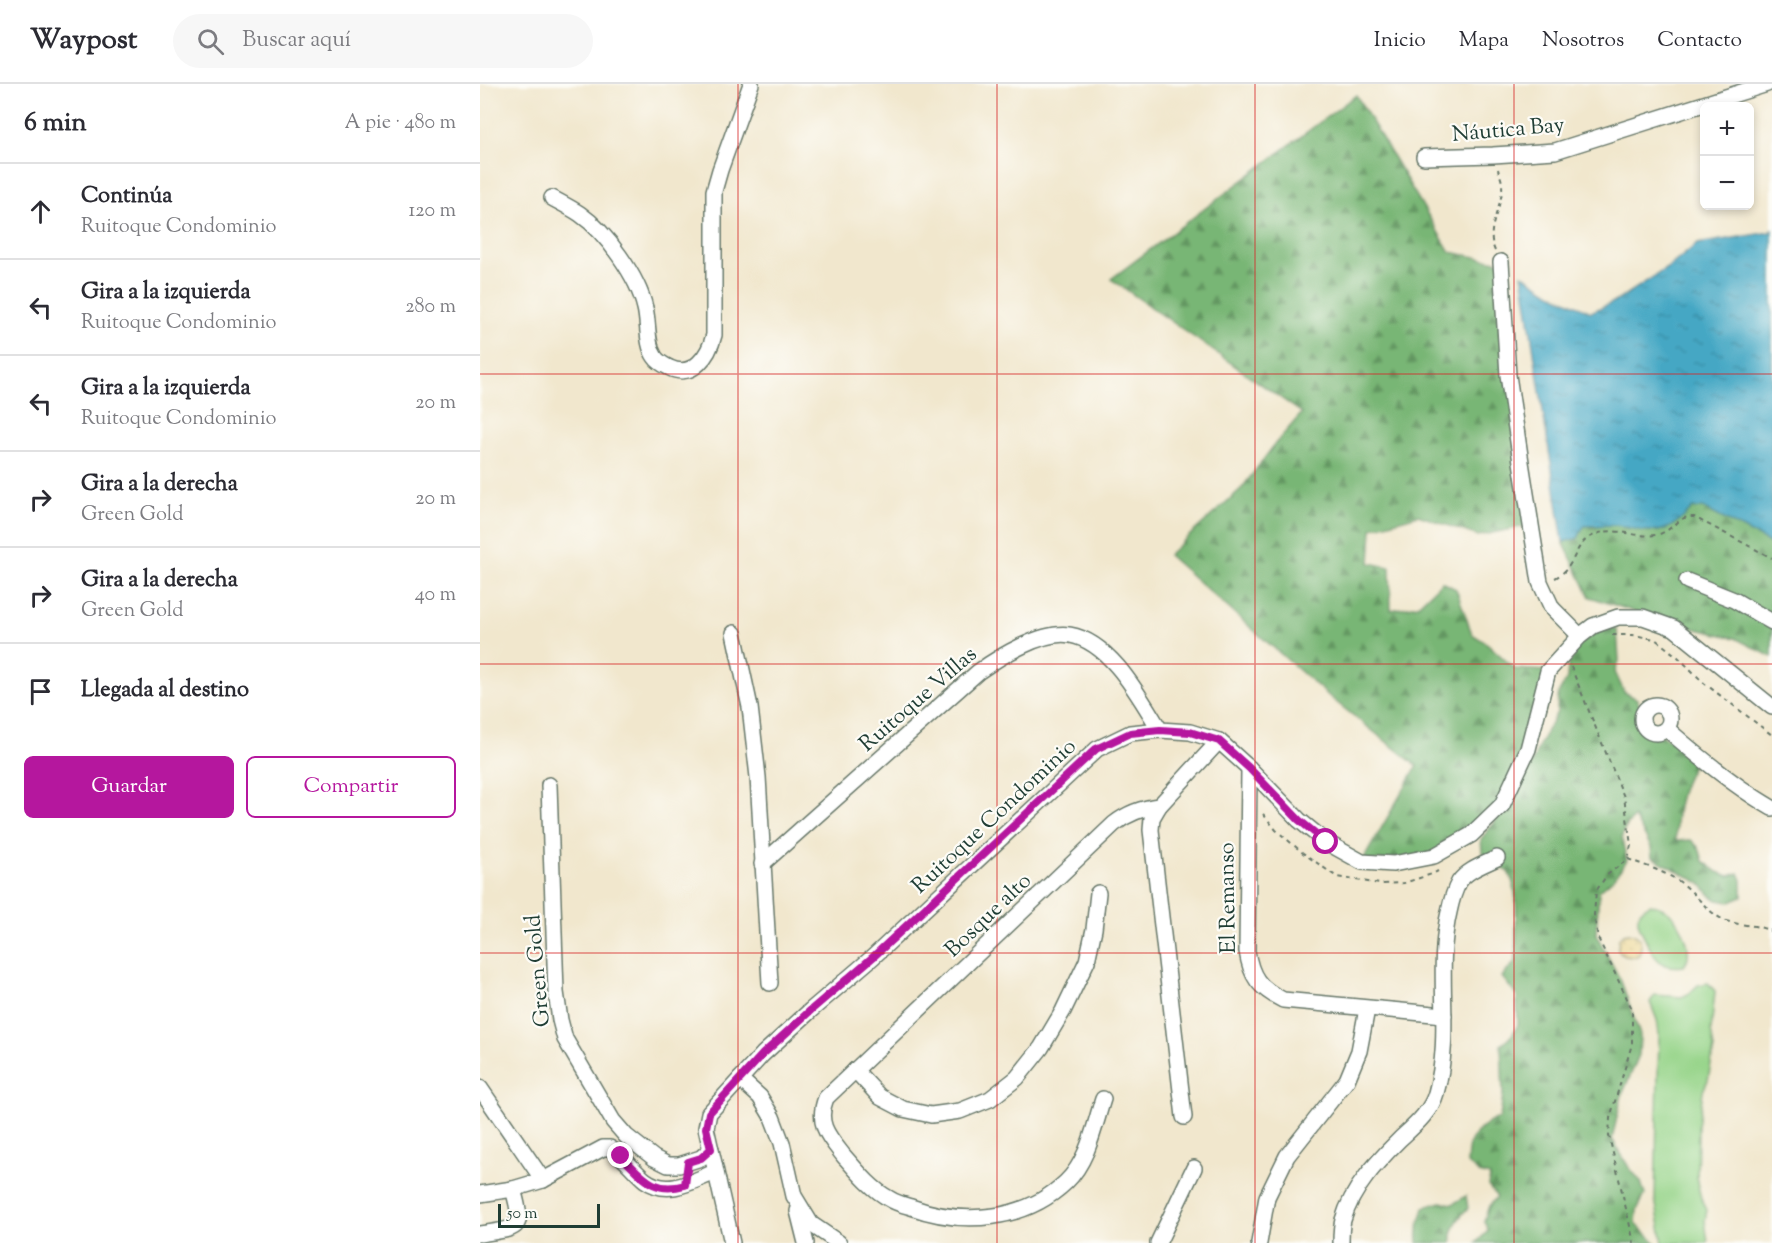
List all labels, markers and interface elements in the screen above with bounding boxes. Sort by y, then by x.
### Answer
search box [173,14,593,68]
text: Waypost [30,21,137,61]
icon: search [194,25,227,58]
text: Buscar aquí [242,25,351,57]
text: Inicio [1374,26,1426,56]
text: Mapa [1459,26,1509,56]
text: Nosotros [1542,26,1624,56]
text: Contacto [1657,26,1742,56]
map controls [1700,102,1754,210]
button: + [1700,102,1754,156]
text: 6 min [24,105,87,142]
text: A pie · 480 m [344,109,456,138]
street label: Náutica Bay [1451,110,1566,152]
button: − [1700,156,1754,210]
text: Continúa [81,181,172,213]
icon: ahead [24,195,57,228]
text: 120 m [408,197,456,226]
text: Ruitoque Condominio [81,213,276,242]
text: Gira a la izquierda [81,277,251,309]
icon: left [24,291,57,324]
text: 280 m [405,293,456,322]
text: Ruitoque Condominio [81,309,276,338]
text: Gira a la izquierda [81,373,251,405]
icon: left [24,387,57,420]
text: 20 m [415,389,456,418]
text: Ruitoque Condominio [81,405,276,434]
text: Gira a la derecha [81,469,238,501]
icon: right [24,483,57,516]
text: 20 m [415,485,456,514]
text: Green Gold [81,501,183,530]
text: Gira a la derecha [81,565,238,597]
icon: right [24,579,57,612]
text: 40 m [415,581,456,610]
text: Green Gold [81,597,183,626]
street label: Ruitoque Villas [853,640,985,761]
icon: arrive [24,675,57,708]
text: Llegada al destino [81,675,249,707]
street label: Ruitoque Condominio [906,732,1085,902]
button: Guardar [24,756,234,818]
button: Compartir [246,756,456,818]
route start [1312,828,1338,854]
street label: El Remanso [1212,842,1246,954]
street label: Bosque alto [938,866,1040,966]
street label: Green Gold [518,913,560,1028]
route end [607,1142,633,1168]
scale bar [498,1201,600,1228]
text: 50 m [507,1203,538,1226]

